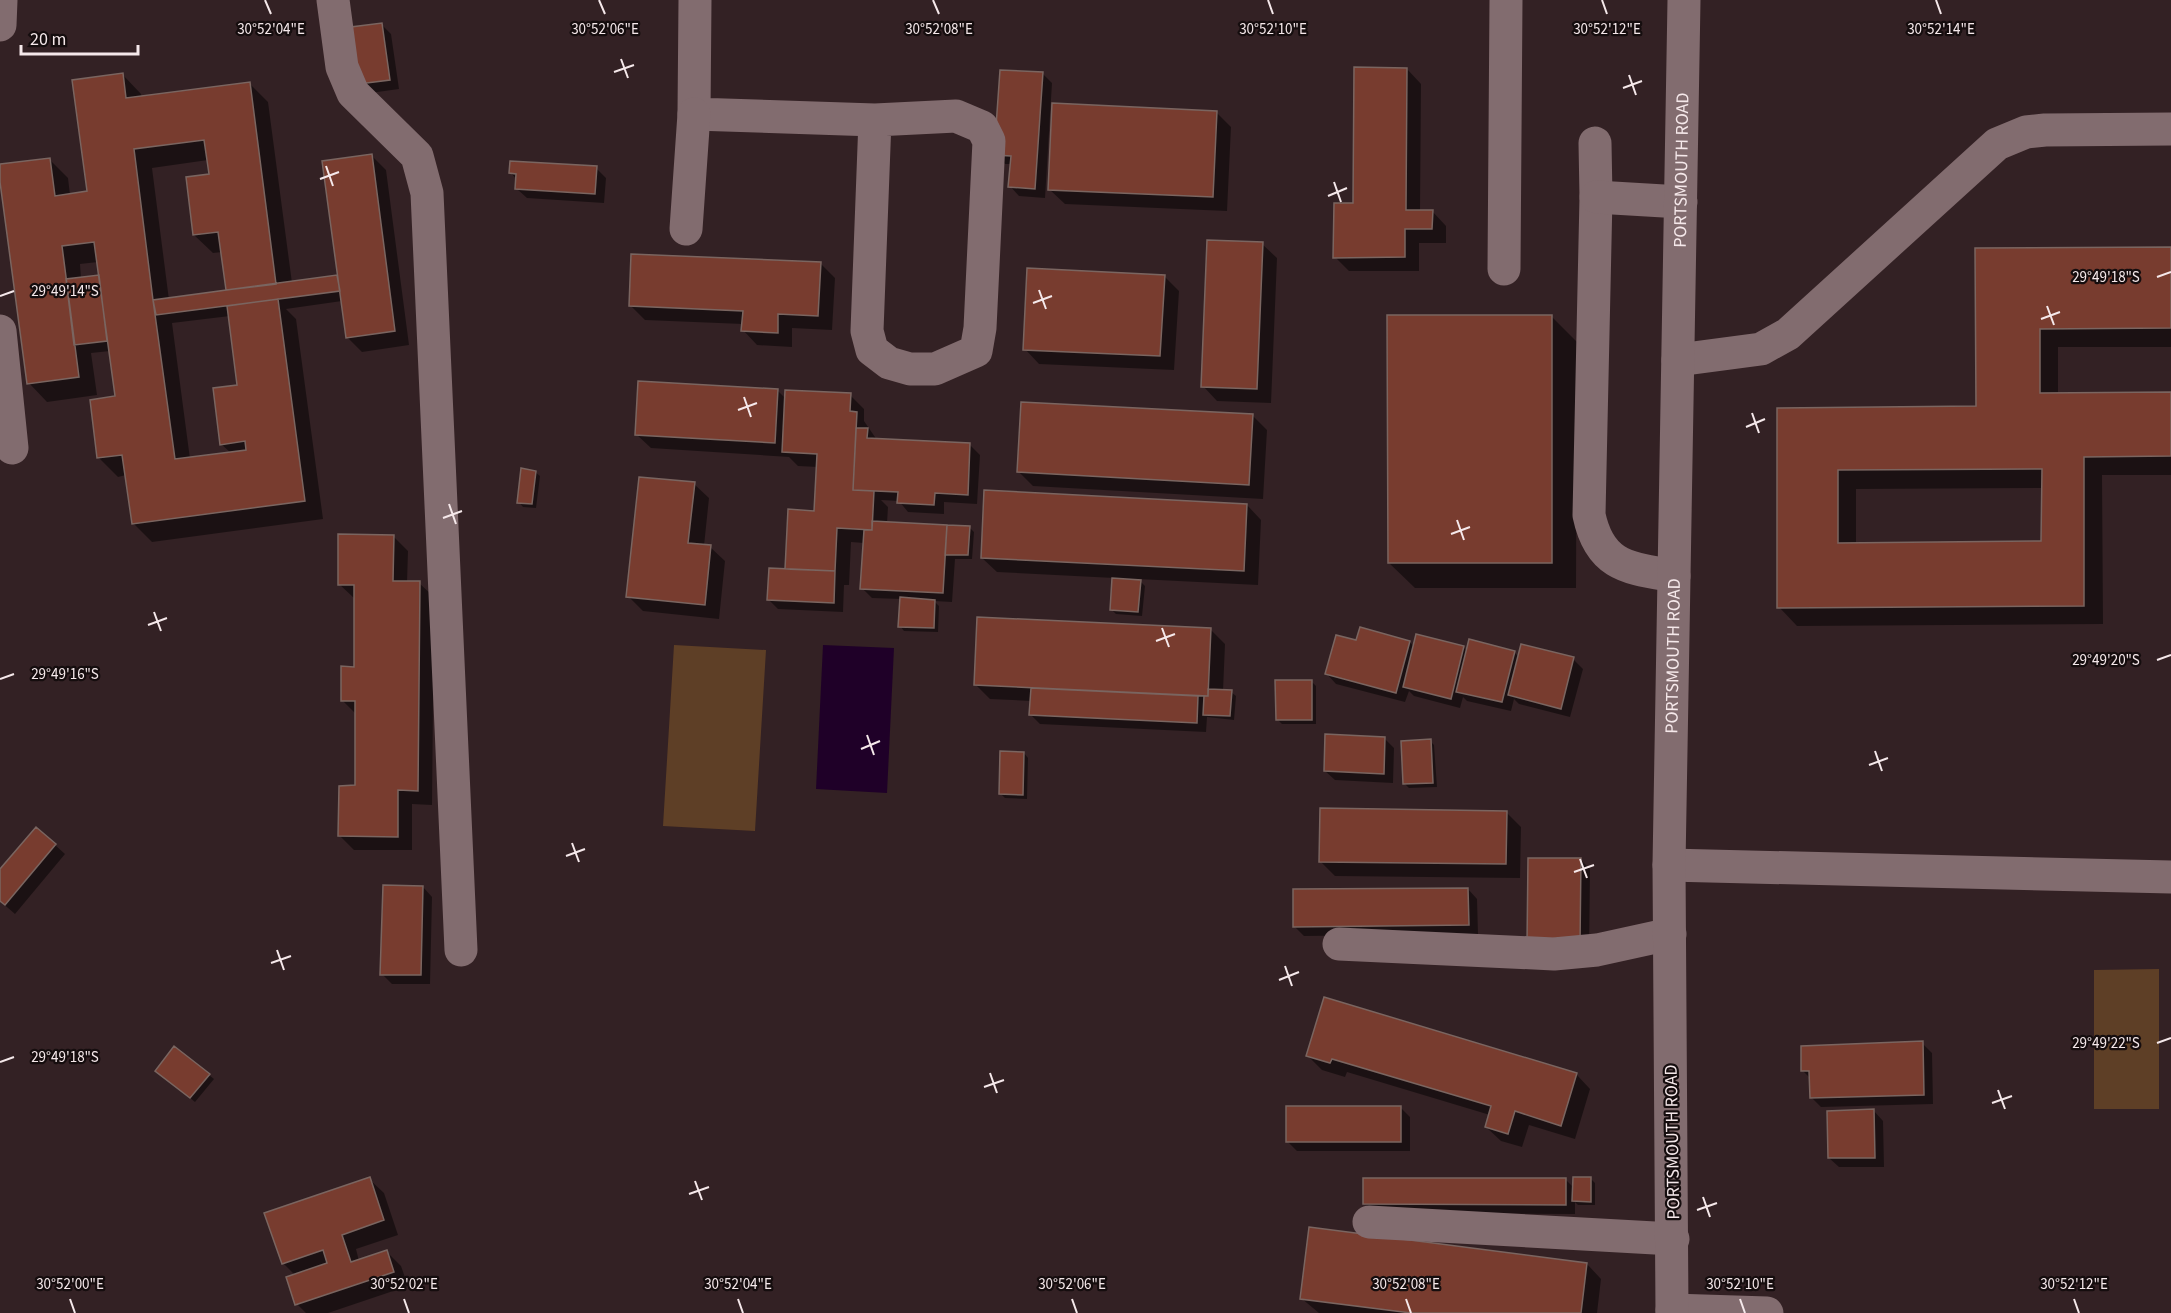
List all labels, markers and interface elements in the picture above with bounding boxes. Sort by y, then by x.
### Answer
scale bar [21,18,138,56]
text: 30°52'04"E [237,19,305,40]
text: 30°52'06"E [571,19,639,40]
text: 30°52'08"E [905,19,973,40]
text: 30°52'10"E [1239,19,1307,40]
text: 30°52'12"E [1573,19,1641,40]
text: 30°52'14"E [1907,19,1975,40]
text: 20 m [30,27,66,52]
street label: PORTSMOUTH ROAD [1668,92,1695,248]
text: 29°49'18"S [2072,267,2140,288]
text: 29°49'14"S [31,281,99,302]
street label: PORTSMOUTH ROAD [1659,578,1687,734]
text: 29°49'20"S [2072,650,2140,671]
text: 29°49'16"S [31,664,99,685]
text: 29°49'22"S [2072,1033,2140,1054]
text: 29°49'18"S [31,1047,99,1068]
street label: PORTSMOUTH ROAD [1659,1064,1686,1220]
text: 30°52'00"E [36,1274,104,1295]
text: 30°52'02"E [370,1274,438,1295]
text: 30°52'04"E [704,1274,772,1295]
text: 30°52'06"E [1038,1274,1106,1295]
text: 30°52'08"E [1372,1274,1440,1295]
text: 30°52'10"E [1706,1274,1774,1295]
text: 30°52'12"E [2040,1274,2108,1295]

